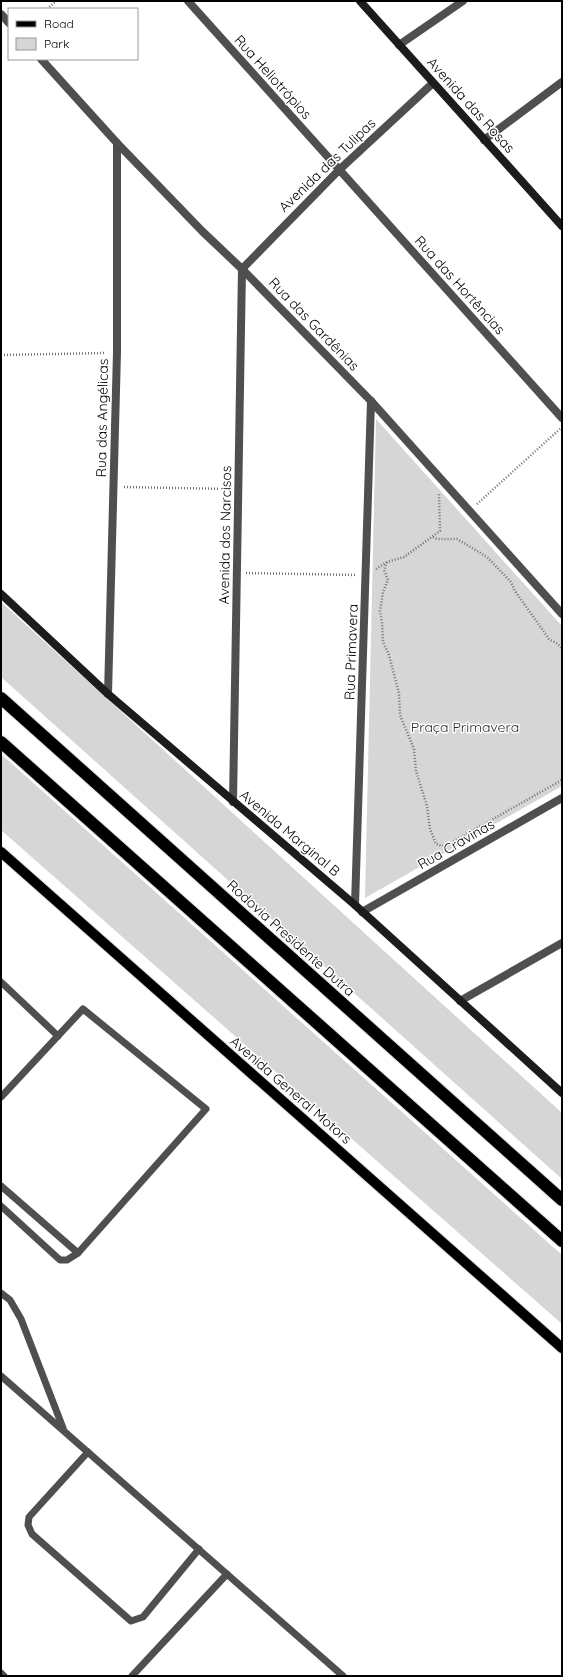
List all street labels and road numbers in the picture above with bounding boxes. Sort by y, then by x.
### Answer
street label: Rua Heliotrópios [230,31,316,123]
street label: Avenida das Rosas [423,53,519,157]
street label: Avenida das Tulipas [275,114,379,216]
street label: Rua das Hortências [411,232,509,338]
street label: Rua das Gardênias [265,274,363,374]
street label: Rua das Angélicas [92,358,112,478]
street label: Avenida dos Narcisos [215,465,235,605]
street label: Rua Primavera [340,604,362,700]
street label: Avenida Marginal B [236,786,344,880]
street label: Rua Cravinas [414,815,498,873]
street label: Rodovia Presidente Dutra [223,876,359,1000]
street label: Avenida General Motors [226,1032,356,1148]

